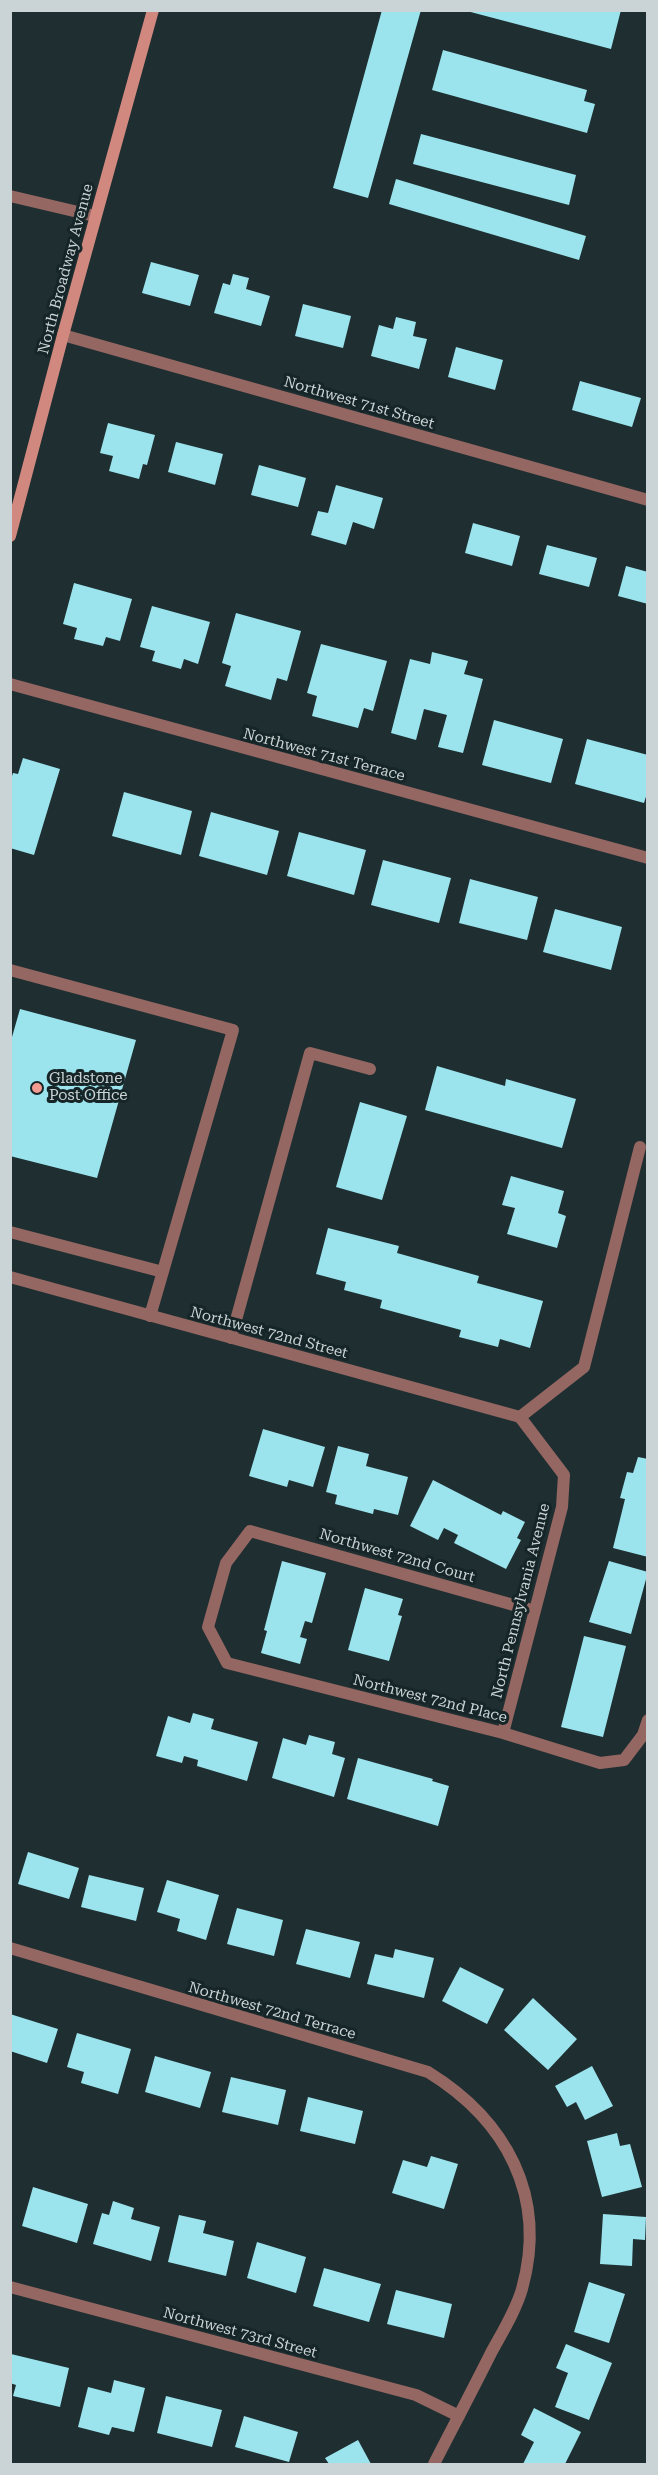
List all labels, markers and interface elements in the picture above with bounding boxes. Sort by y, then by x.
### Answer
street label: North Broadway Avenue [35,182,97,356]
street label: Northwest 71st Street [282,373,436,433]
street label: Northwest 71st Terrace [241,725,407,785]
place label: Gladstone Post Office [49,1070,128,1105]
marker: Gladstone Post Office [30,1081,44,1095]
street label: Northwest 72nd Street [188,1303,350,1363]
street label: North Pennsylvania Avenue [488,1502,554,1700]
street label: Northwest 72nd Court [317,1525,477,1587]
street label: Northwest 72nd Place [351,1671,509,1727]
street label: Northwest 72nd Terrace [186,1978,358,2044]
street label: Northwest 73rd Street [161,2304,319,2362]

